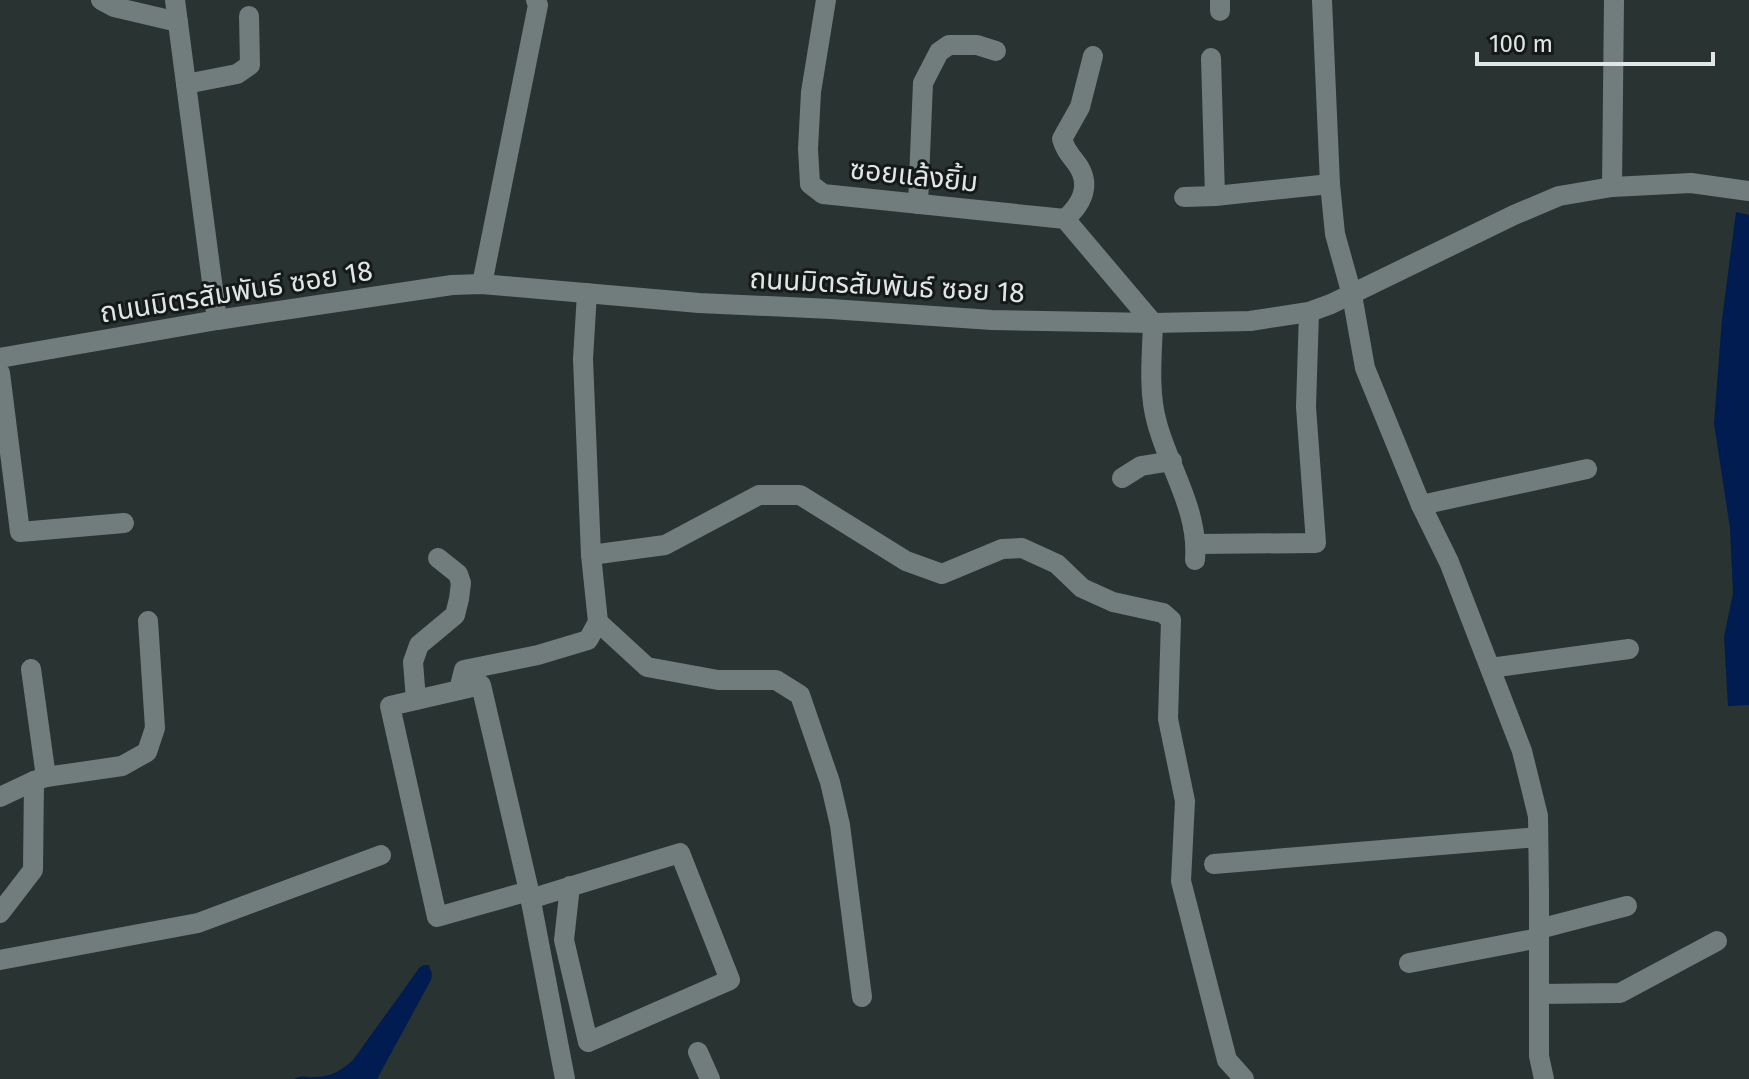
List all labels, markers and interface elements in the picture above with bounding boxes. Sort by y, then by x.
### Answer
scale bar [1477,16,1713,66]
text: 100 m [1489,30,1553,58]
street label: ซอยแล้งยิ้ม [848,151,980,199]
street label: ถนนมิตรสัมพันธ์ ซอย 18 [97,254,375,329]
street label: ถนนมิตรสัมพันธ์ ซอย 18 [749,262,1025,309]

